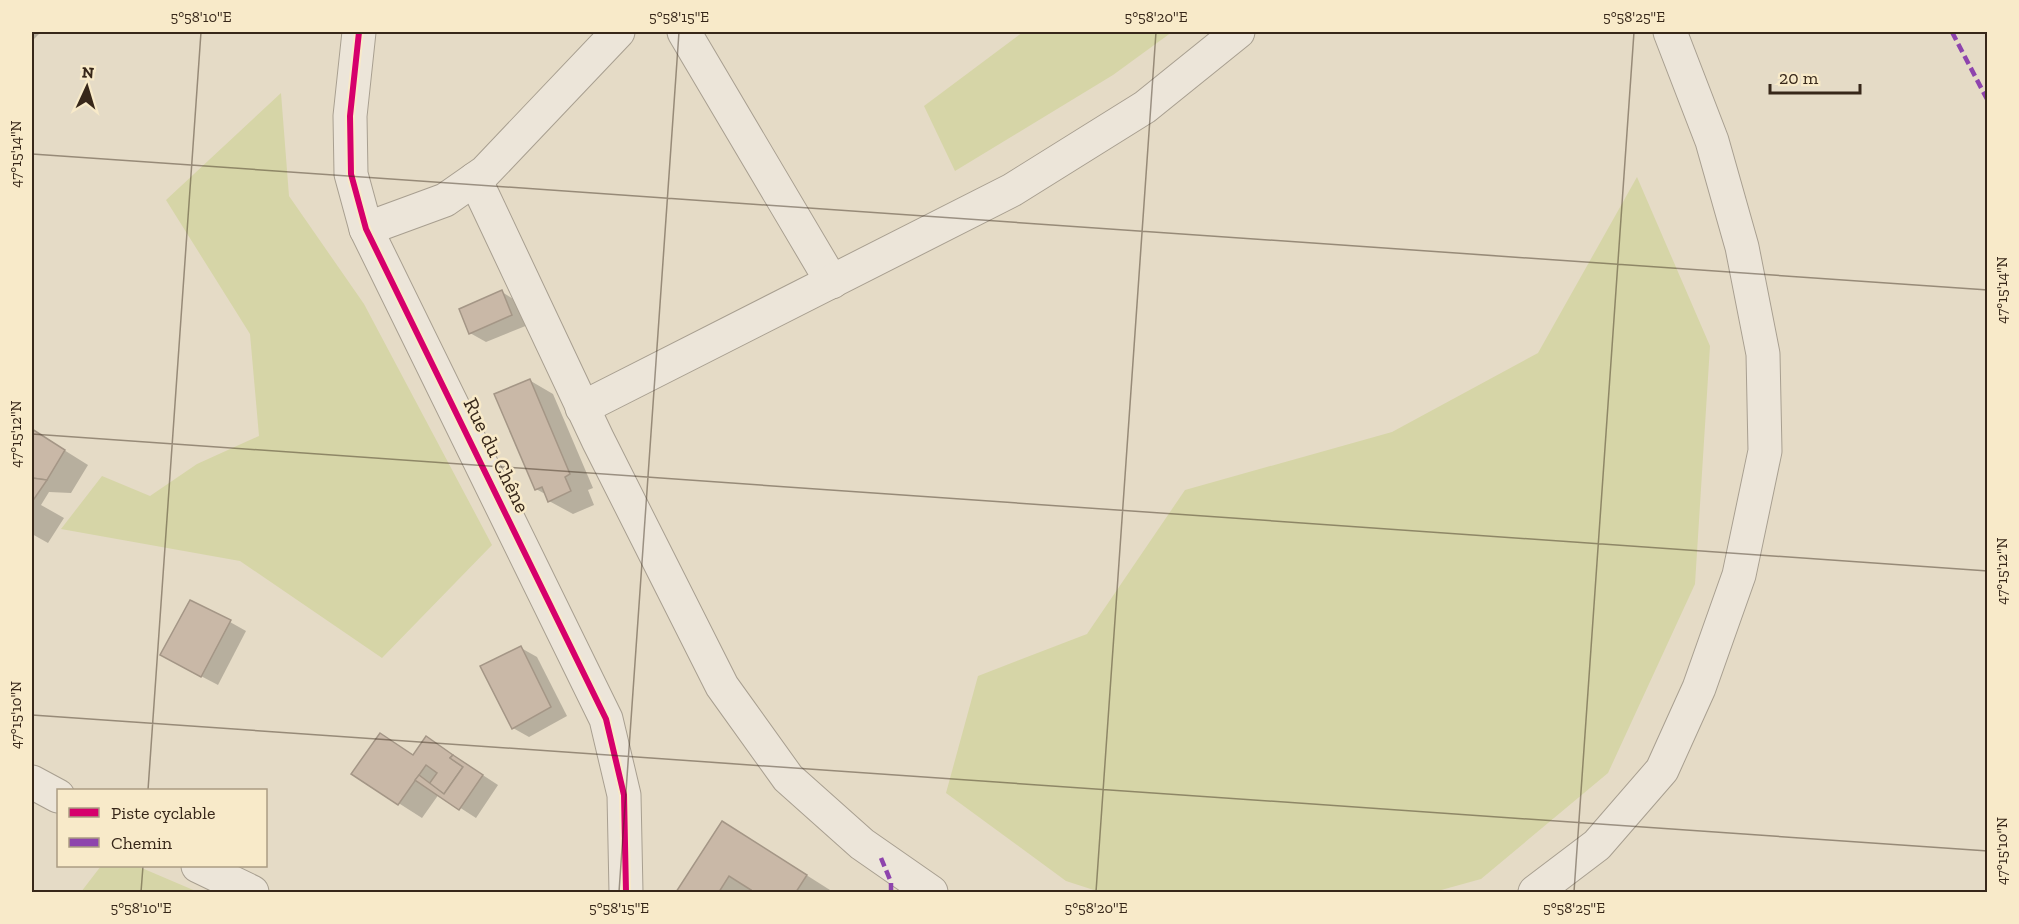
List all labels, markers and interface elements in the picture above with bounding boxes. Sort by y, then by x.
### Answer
text: 5°58'10"E [170,8,232,26]
text: 5°58'15"E [649,8,709,26]
text: 5°58'20"E [1125,8,1188,26]
text: 5°58'25"E [1603,8,1665,26]
north arrow [57,57,117,117]
scale bar [1770,57,1860,95]
text: N [81,63,95,82]
text: 20 m [1779,67,1819,89]
text: 47°15'14"N [7,120,25,188]
text: 47°15'14"N [1993,256,2011,324]
street label: Rue du Chêne [458,394,536,517]
text: 47°15'12"N [7,400,25,468]
text: 47°15'12"N [1993,537,2011,605]
text: 47°15'10"N [7,681,25,749]
legend [57,789,267,867]
text: Piste cyclable [111,802,215,824]
text: 47°15'10"N [1993,817,2011,885]
text: Chemin [111,832,173,854]
text: 5°58'10"E [110,899,172,917]
text: 5°58'15"E [589,899,649,917]
text: 5°58'20"E [1065,899,1128,917]
text: 5°58'25"E [1543,899,1605,917]

